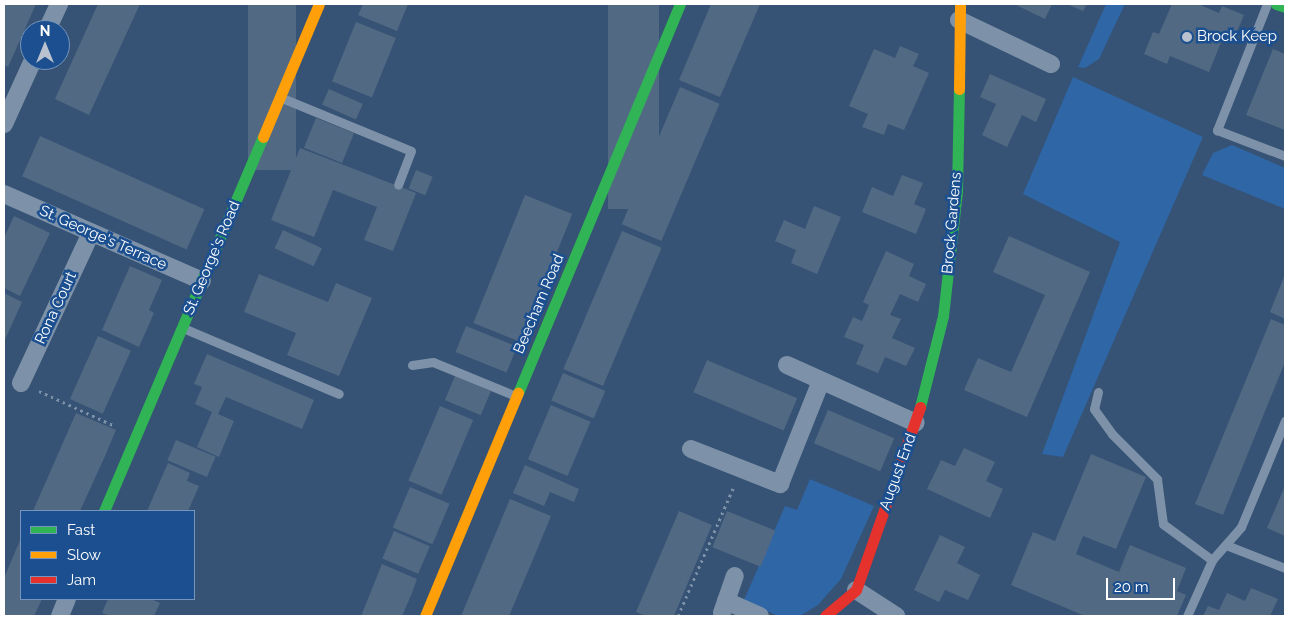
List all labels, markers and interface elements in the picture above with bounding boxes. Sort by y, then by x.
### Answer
north arrow [20,20,70,70]
text: N [40,23,50,39]
place label: Brock Keep [1197,28,1277,46]
marker: Brock Keep [1181,31,1193,43]
street label: Brock Gardens [939,171,965,275]
street label: St. George's Road [180,198,244,318]
street label: St. George's Terrace [36,202,170,274]
street label: Beecham Road [510,252,568,356]
street label: Rona Court [31,269,81,347]
street label: August End [876,431,920,513]
legend [20,510,195,600]
text: Fast [67,521,95,539]
text: Slow [67,546,101,564]
scale bar [1109,568,1178,600]
text: Jam [67,571,96,589]
text: 20 m [1114,578,1149,596]

